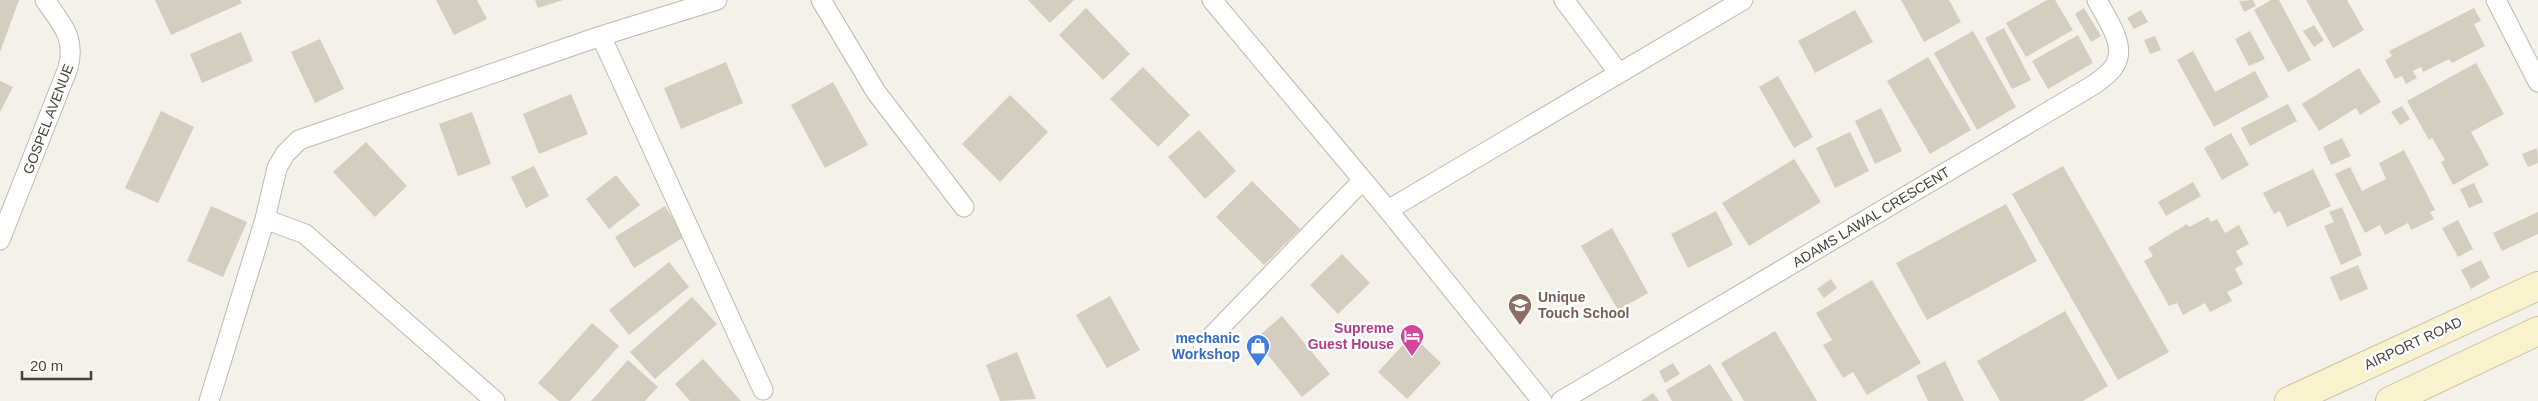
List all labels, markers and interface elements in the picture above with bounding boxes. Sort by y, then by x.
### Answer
street label: GOSPEL AVENUE [20,62,76,176]
street label: ADAMS LAWAL CRESCENT [1790,163,1953,270]
place label: Unique Touch School [1538,289,1630,321]
school or university icon: Unique Touch School [1507,292,1533,326]
street label: AIRPORT ROAD [2362,313,2464,373]
place label: Supreme Guest House [1308,320,1394,352]
hotel icon: Supreme Guest House [1399,323,1425,357]
place label: mechanic Workshop [1172,330,1240,362]
shop icon: mechanic Workshop [1245,333,1271,367]
scale bar [22,348,91,380]
text: 20 m [30,357,63,374]

